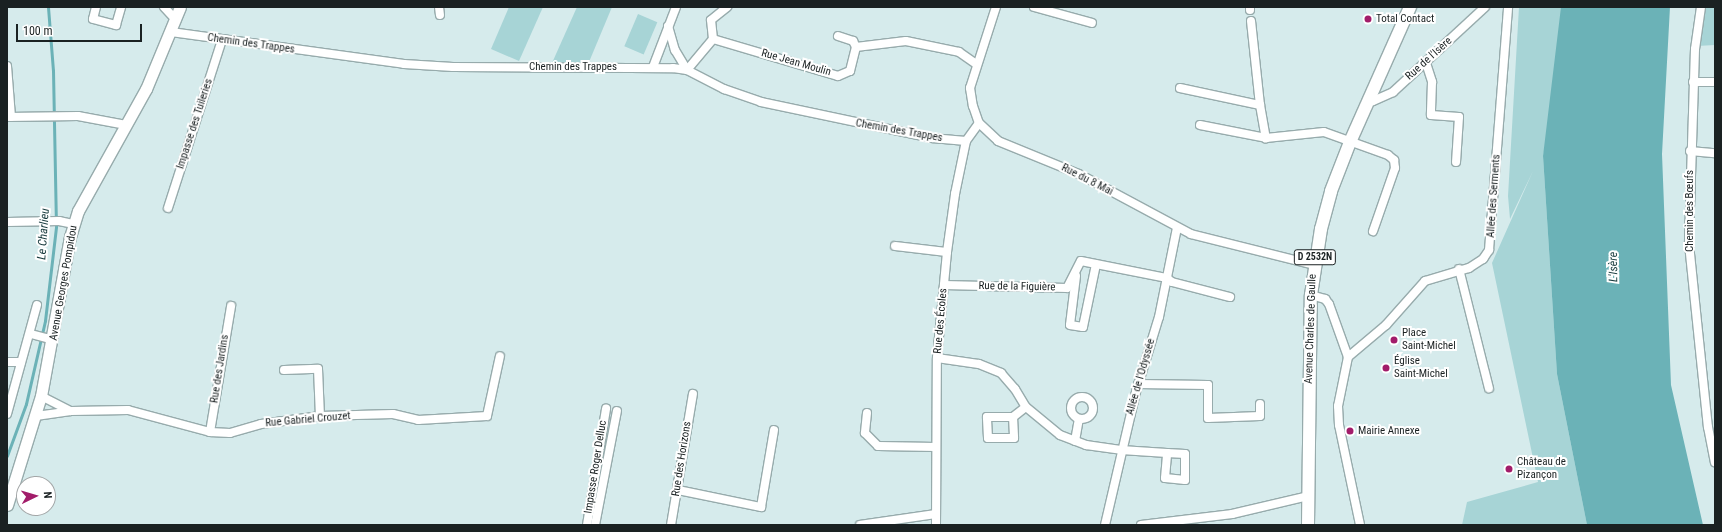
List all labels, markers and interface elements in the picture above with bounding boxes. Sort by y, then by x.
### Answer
place label: Total Contact [1376,12,1434,26]
marker: Total Contact [1363,14,1373,24]
scale bar [18,16,144,42]
text: 100 m [23,24,53,38]
street label: Chemin des Trappes [206,31,296,57]
street label: Rue de l'Isère [1403,35,1455,83]
street label: Rue Jean Moulin [760,47,832,79]
street label: Chemin des Trappes [529,60,617,74]
street label: Impasse des Tuileries [174,77,216,171]
street label: Chemin des Trappes [854,117,944,145]
street label: Allée des Serments [1484,154,1504,238]
street label: Rue du 8 Mai [1059,161,1115,199]
street label: Chemin des Bœufs [1683,170,1697,252]
water label: Le Charlieu [35,208,53,260]
street label: Avenue Georges Pompidou [47,224,81,342]
road number: D 2532N [1293,249,1337,265]
water label: L'Isère [1607,252,1621,282]
street label: Avenue Charles de Gaulle [1302,274,1320,384]
street label: Rue de la Figuière [978,280,1056,294]
street label: Rue des Écoles [932,288,950,354]
place label: Place Saint-Michel [1402,327,1456,353]
street label: Rue des Jardins [208,334,232,404]
marker: Place Saint-Michel [1389,335,1399,345]
street label: Allée de l'Odyssée [1124,337,1158,417]
place label: Église Saint-Michel [1394,355,1448,381]
marker: Église Saint-Michel [1381,363,1391,373]
street label: Rue Gabriel Crouzet [265,410,351,430]
street label: Impasse Roger Delluc [582,419,610,515]
street label: Rue des Horizons [670,421,694,497]
place label: Mairie Annexe [1358,424,1420,438]
marker: Mairie Annexe [1345,426,1355,436]
place label: Château de Pizançon [1517,456,1566,482]
marker: Château de Pizançon [1504,464,1514,474]
north arrow [16,476,56,516]
text: N [41,491,54,499]

